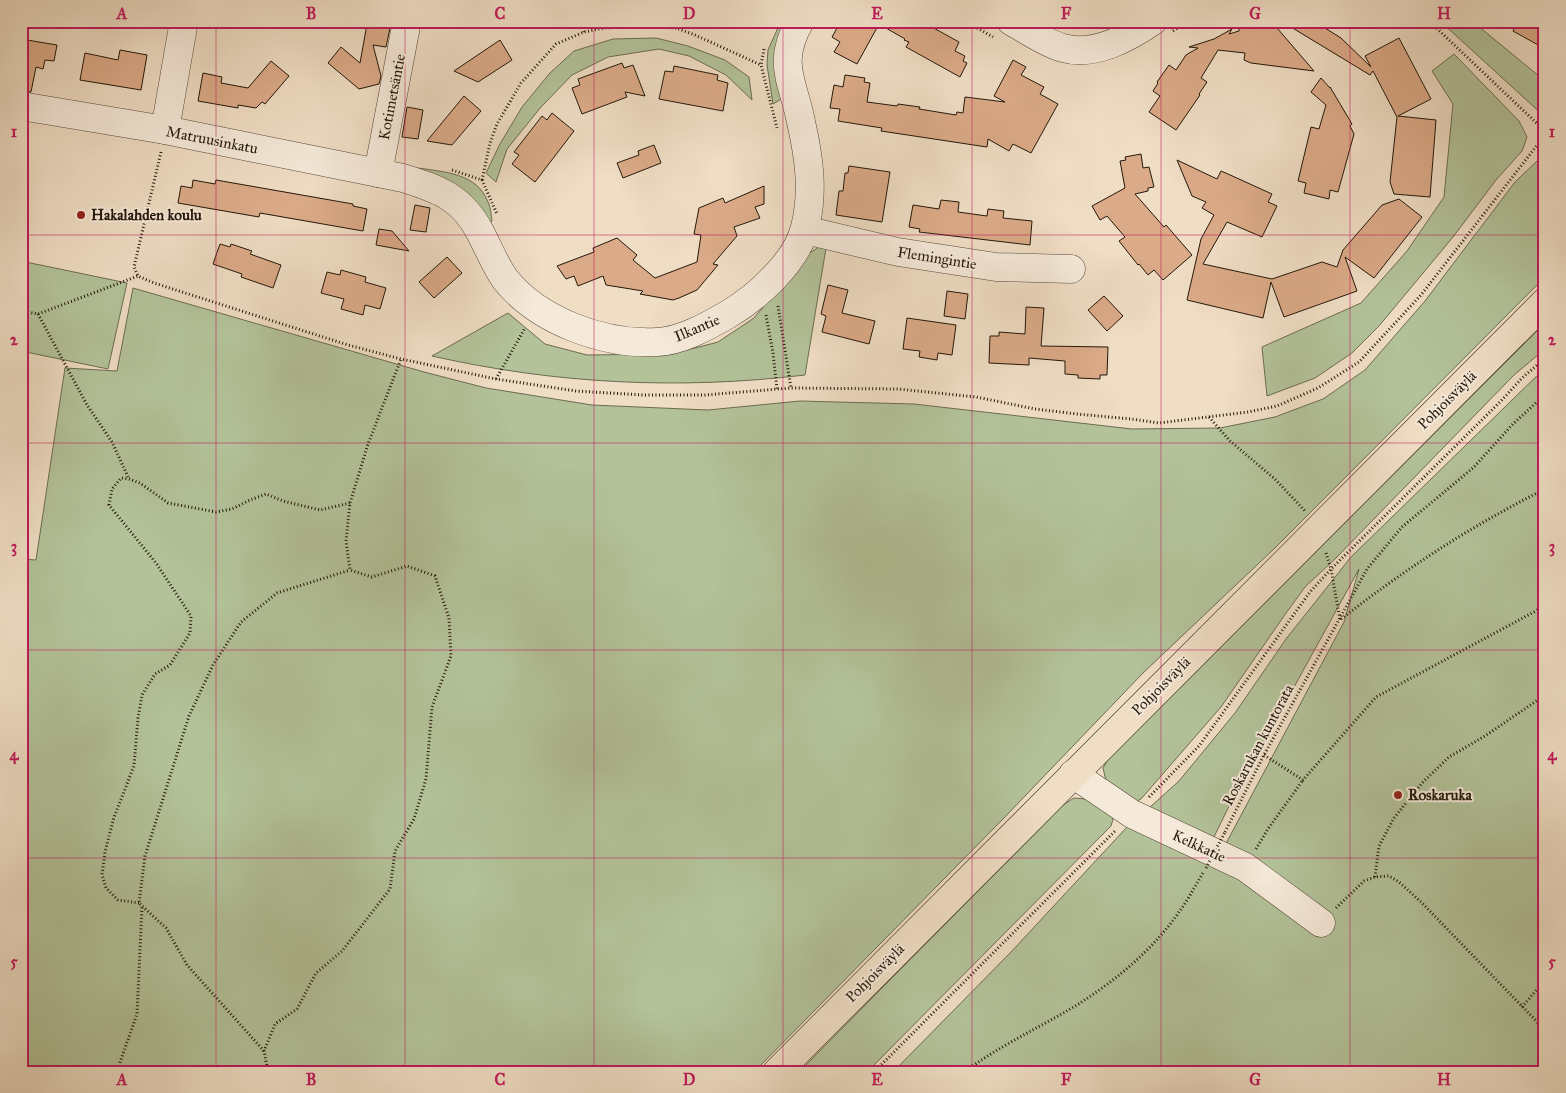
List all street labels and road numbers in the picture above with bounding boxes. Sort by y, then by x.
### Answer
street label: Kotimetsäntie [375,53,409,141]
street label: Matruusinkatu [165,122,259,158]
street label: Flemingintie [896,243,978,273]
street label: Ilkantie [672,310,722,346]
street label: Pohjoisväylä [1414,366,1481,433]
street label: Pohjoisväylä [1128,652,1195,719]
street label: Roskarukan kuntorata [1218,681,1298,809]
street label: Kelkkatie [1170,826,1228,866]
street label: Pohjoisväylä [842,939,909,1006]

